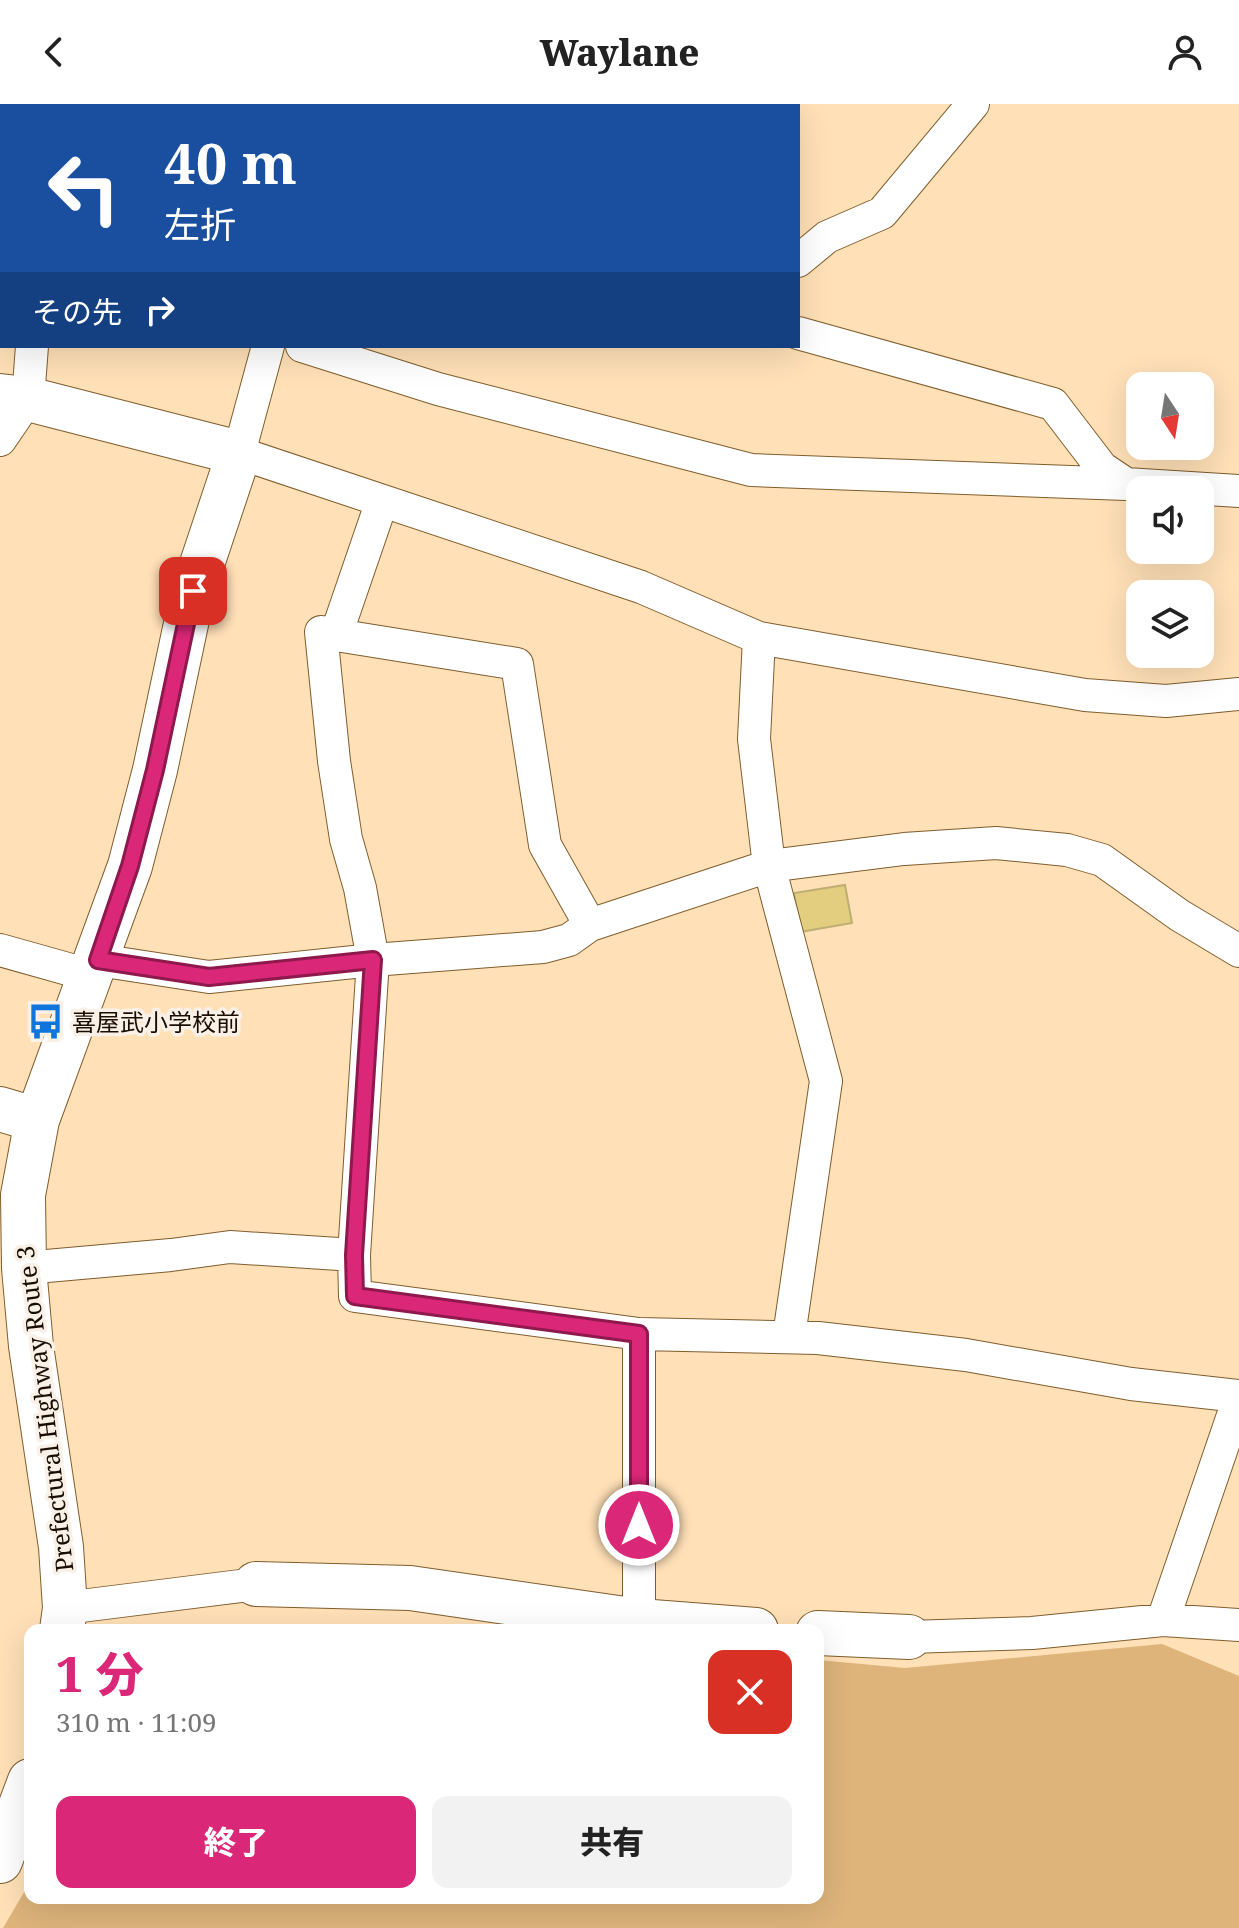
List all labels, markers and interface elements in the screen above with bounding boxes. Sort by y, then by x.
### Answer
text: Waylane [540,28,699,77]
icon: back [32,30,76,74]
icon: person [1163,30,1207,74]
text: 40 m [164,124,297,200]
icon: left [32,136,136,240]
text: 左折 [164,200,236,249]
icon: right [138,288,182,332]
text: その先 [32,291,122,332]
north arrow [1126,372,1214,460]
map controls [1126,372,1214,668]
button: sound [1126,476,1214,564]
pin [159,557,227,625]
icon: arrive [171,569,215,613]
button: layers [1126,580,1214,668]
bus stop icon: 喜屋武小学校前 [27,1002,65,1040]
place label: 喜屋武小学校前 [72,1005,240,1038]
street label: Prefectural Highway Route 3 [8,1244,80,1574]
position arrow [597,1483,681,1567]
text: 1 分 [56,1641,144,1706]
button: close [708,1650,792,1734]
text: 310 m · 11:09 [56,1704,217,1740]
button: 終了 [56,1796,416,1888]
button: 共有 [432,1796,792,1888]

